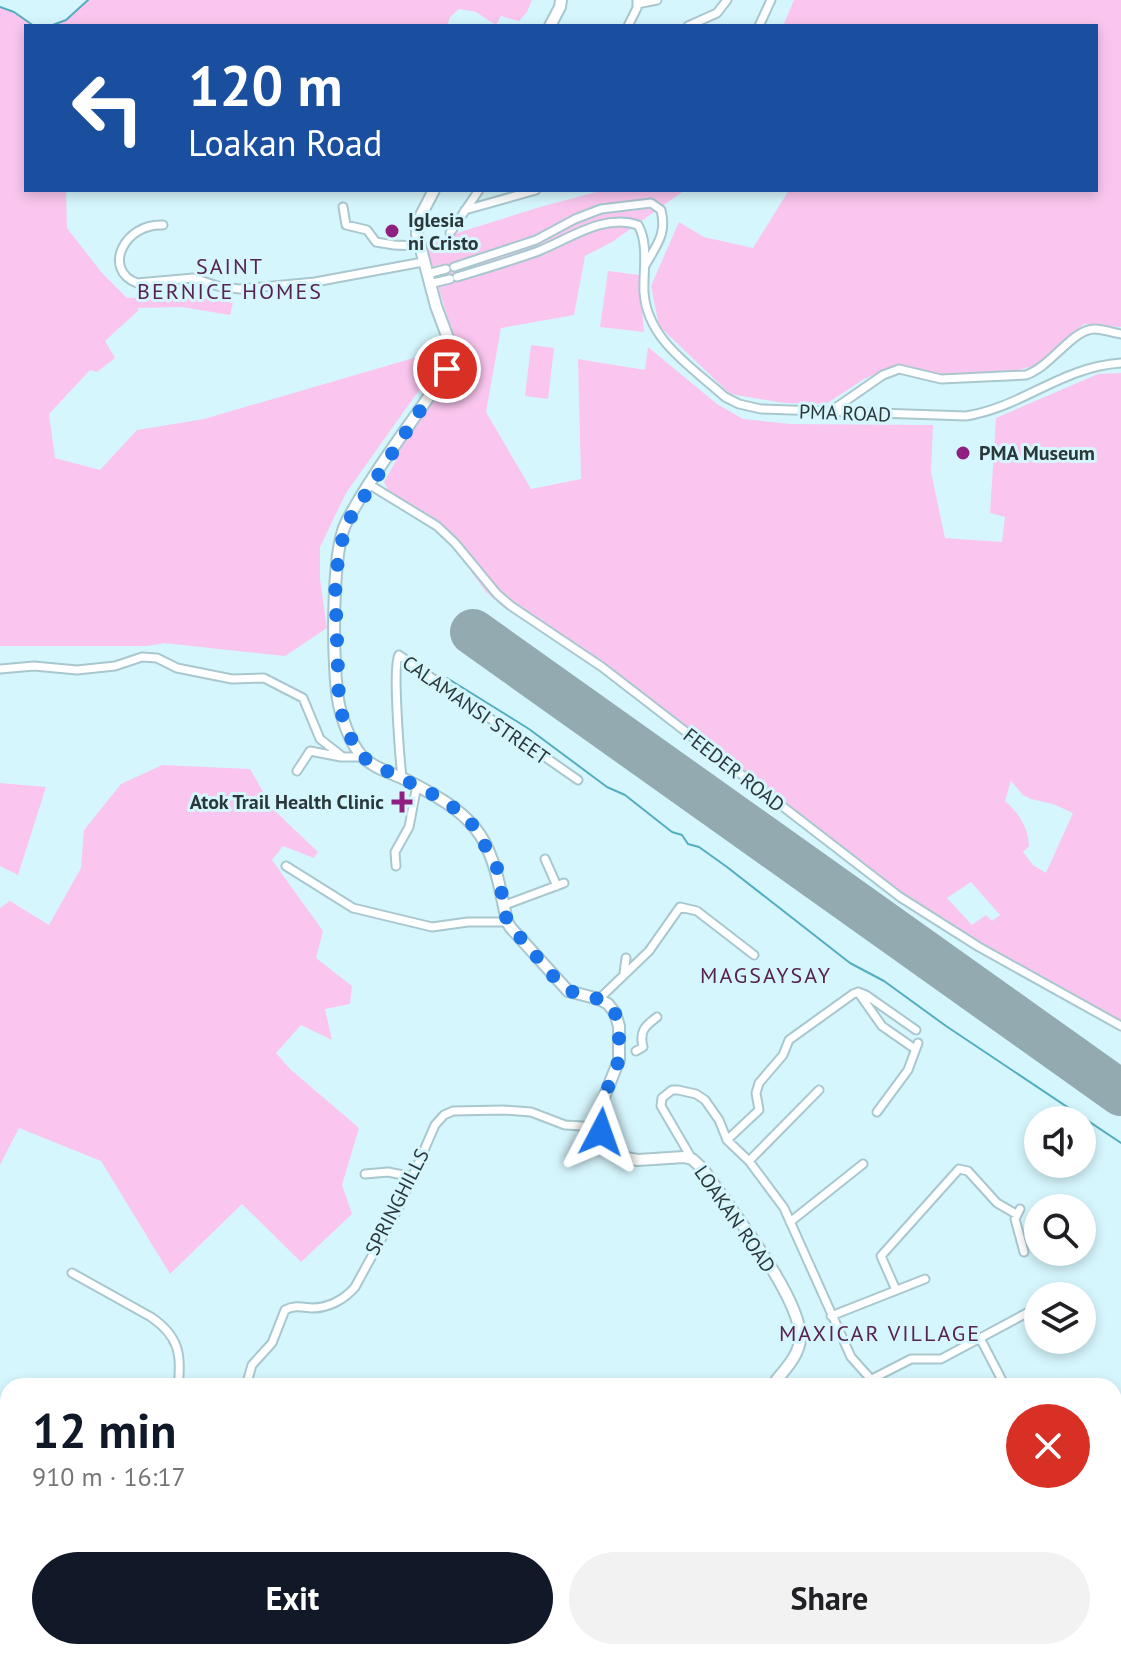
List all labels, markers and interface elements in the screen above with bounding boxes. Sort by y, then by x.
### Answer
text: 120 m [188,49,343,121]
icon: left [56,56,160,160]
text: Loakan Road [188,119,382,166]
place label: Iglesia ni Cristo [408,207,479,256]
marker: Iglesia ni Cristo [383,222,401,240]
district label: SAINT BERNICE HOMES [137,252,323,305]
pin [413,335,481,403]
icon: arrive [425,347,469,391]
street label: PMA ROAD [798,398,892,428]
place label: PMA Museum [979,440,1095,466]
marker: PMA Museum [954,444,972,462]
street label: CALAMANSI STREET [397,650,555,770]
street label: FEEDER ROAD [678,722,790,818]
place label: Atok Trail Health Clinic [190,789,384,815]
marker: Atok Trail Health Clinic [391,791,413,813]
district label: MAGSAYSAY [700,961,832,989]
position arrow [559,1090,643,1174]
map controls [1024,1106,1096,1354]
button: sound [1024,1106,1096,1178]
street label: SPRINGHILLS [359,1145,435,1259]
street label: LOAKAN ROAD [689,1160,781,1278]
button: search [1024,1194,1096,1266]
button: layers [1024,1282,1096,1354]
district label: MAXICAR VILLAGE [779,1319,981,1347]
text: 12 min [32,1399,176,1461]
button: close [1006,1404,1090,1488]
text: 910 m · 16:17 [32,1460,186,1493]
button: Exit [32,1552,553,1644]
button: Share [569,1552,1090,1644]

